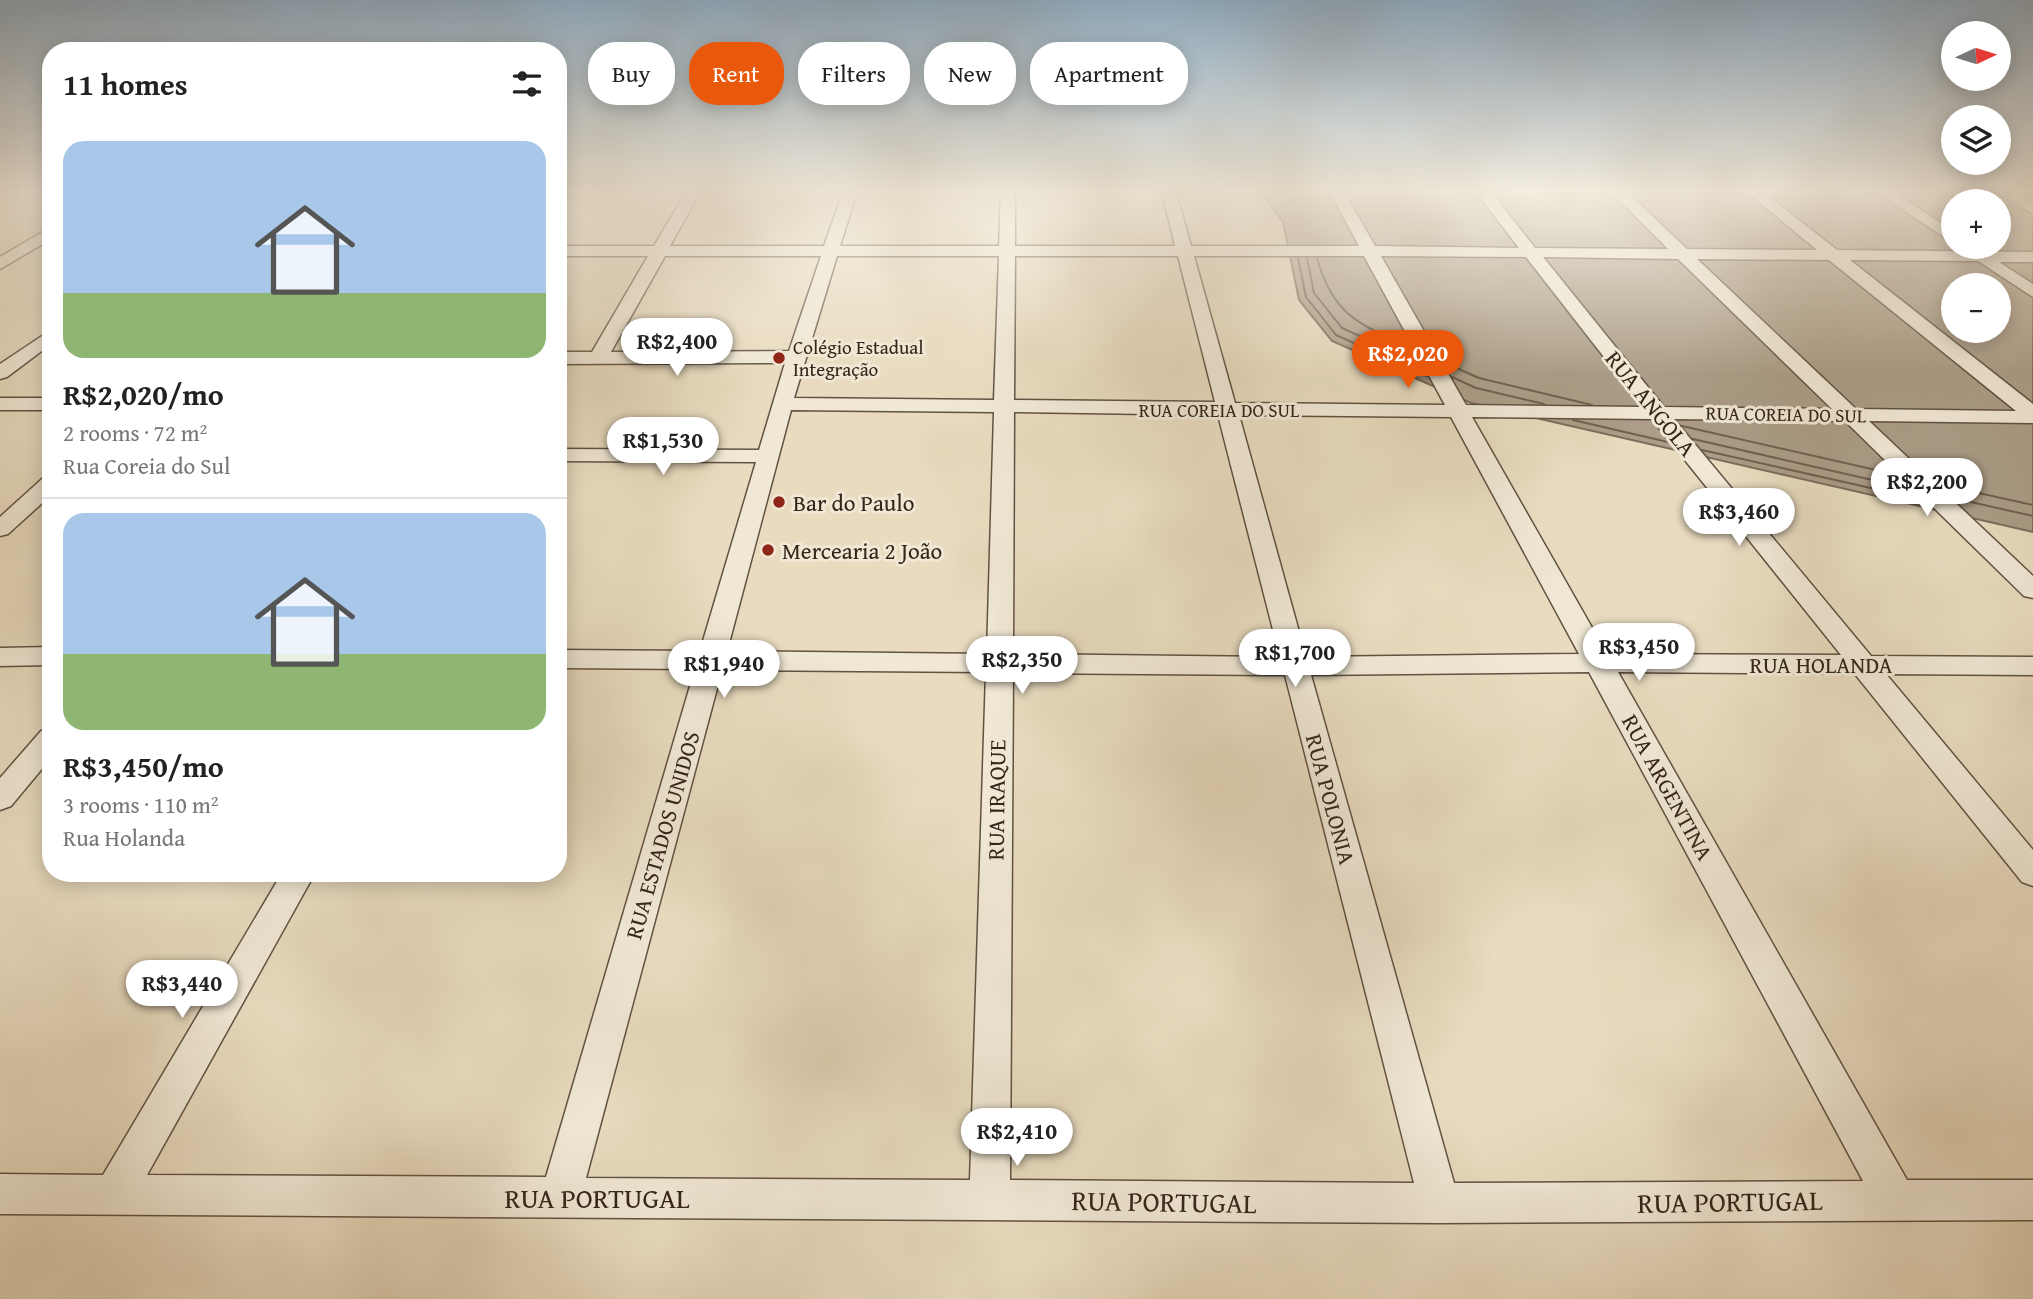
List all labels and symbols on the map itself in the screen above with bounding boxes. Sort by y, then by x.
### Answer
north arrow [1941,21,2011,91]
pin: R$2,400 [612,318,742,378]
pin: R$2,020 [1343,330,1473,390]
place label: Colégio Estadual Integração [793,333,924,383]
street label: RUA ANGOLA [1598,343,1704,463]
marker: Colégio Estadual Integração [771,350,787,366]
street label: RUA COREIA DO SUL [1139,396,1299,424]
street label: RUA COREIA DO SUL [1706,399,1866,429]
pin: R$1,530 [598,418,728,477]
pin: R$2,200 [1862,458,1992,518]
place label: Bar do Paulo [793,486,914,519]
pin: R$3,460 [1674,489,1804,548]
marker: Bar do Paulo [771,494,787,510]
place label: Mercearia 2 João [782,534,942,567]
marker: Mercearia 2 João [760,542,776,558]
pin: R$3,450 [1574,624,1704,683]
pin: R$1,700 [1230,630,1360,689]
pin: R$2,350 [957,636,1087,696]
pin: R$1,940 [659,640,789,700]
street label: RUA HOLANDA [1750,648,1893,681]
street label: RUA ARGENTINA [1614,708,1722,866]
street label: RUA ESTADOS UNIDOS [616,727,708,943]
street label: RUA POLONIA [1298,730,1364,868]
street label: RUA IRAQUE [978,739,1014,861]
pin: R$3,440 [117,960,247,1020]
pin: R$2,410 [952,1108,1082,1168]
street label: RUA PORTUGAL [504,1177,690,1218]
street label: RUA PORTUGAL [1071,1179,1257,1223]
street label: RUA PORTUGAL [1637,1179,1823,1223]

